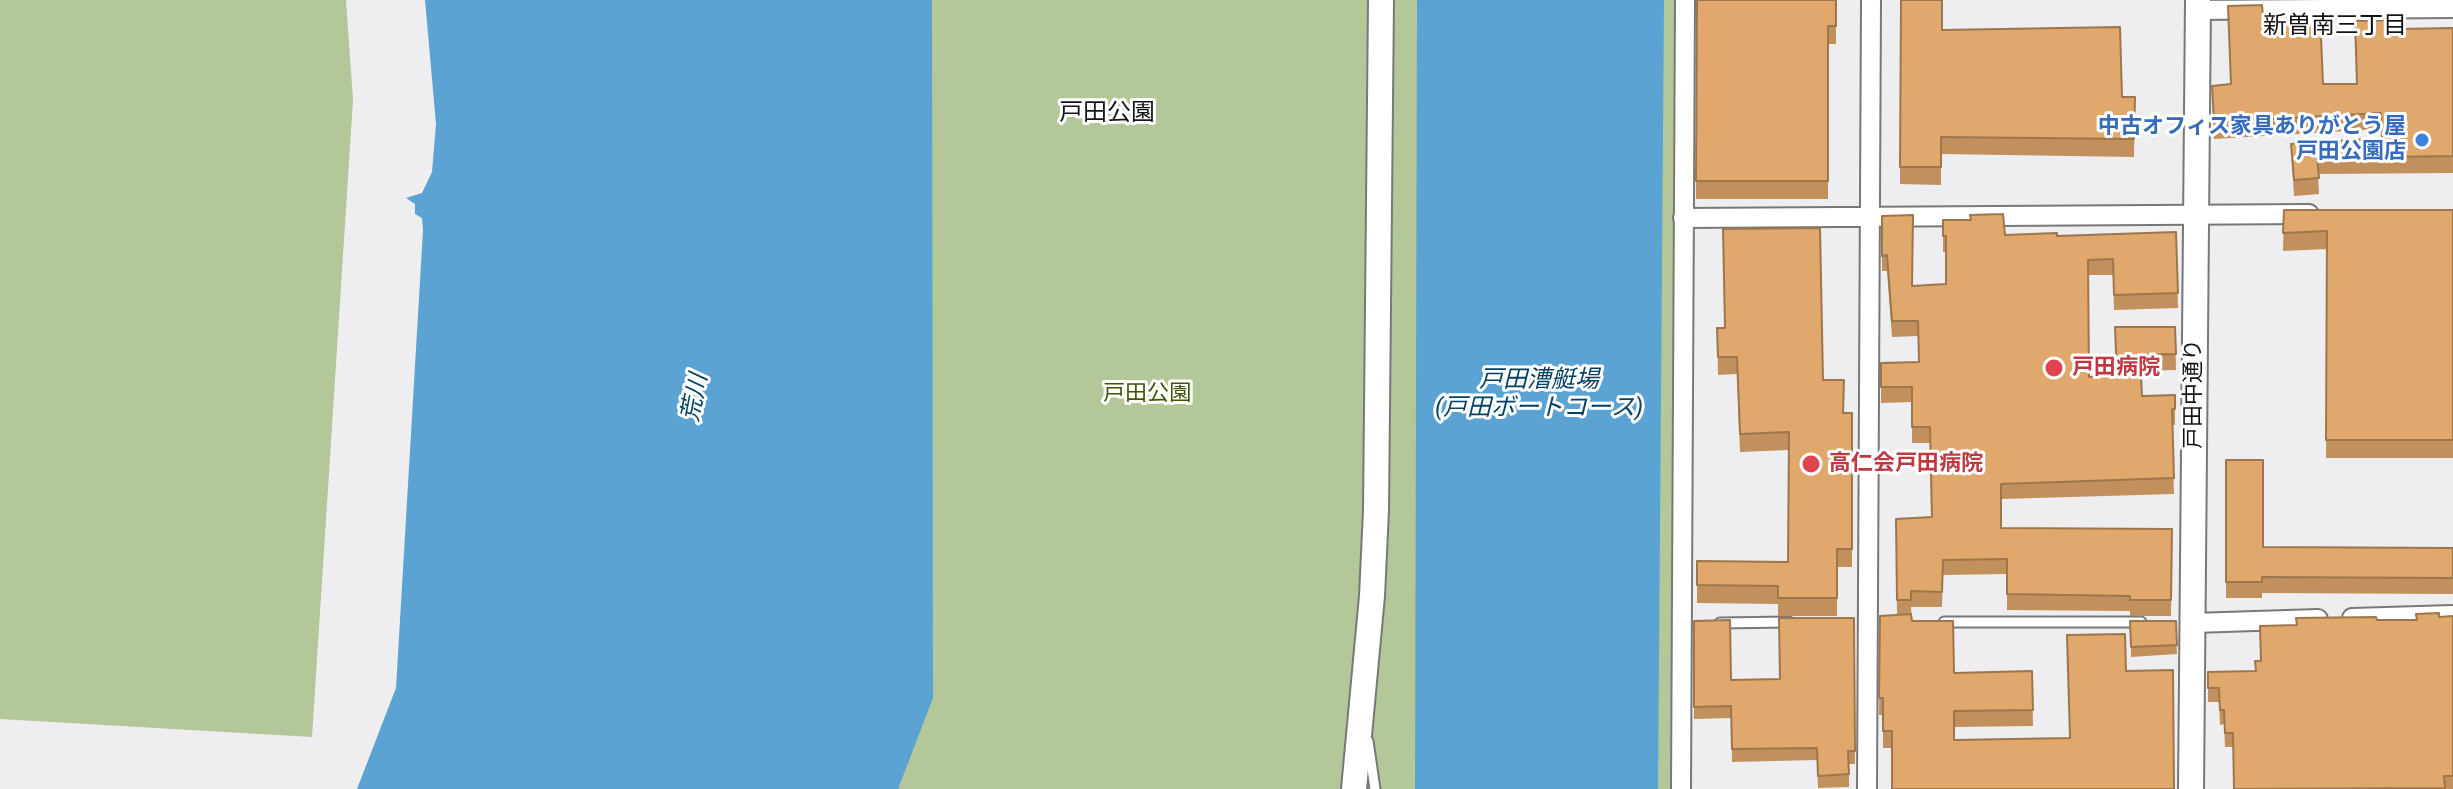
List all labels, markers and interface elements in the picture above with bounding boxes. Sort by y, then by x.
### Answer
district label: 新曽南三丁目 [2263,13,2407,41]
district label: 戸田公園 [1059,100,1155,128]
place label: 中古オフィス家具ありがとう屋 戸田公園店 [2098,114,2406,166]
marker: 中古オフィス家具ありがとう屋 戸田公園店 [2413,131,2431,149]
street label: 戸田中通り [2181,339,2207,449]
place label: 戸田病院 [2072,355,2160,381]
marker: 戸田病院 [2043,357,2065,379]
water label: 戸田漕艇場 (戸田ボートコース) [1435,367,1643,423]
water label: 荒川 [677,372,715,424]
park label: 戸田公園 [1103,381,1191,407]
place label: 高仁会戸田病院 [1829,451,1983,477]
marker: 高仁会戸田病院 [1800,453,1822,475]

